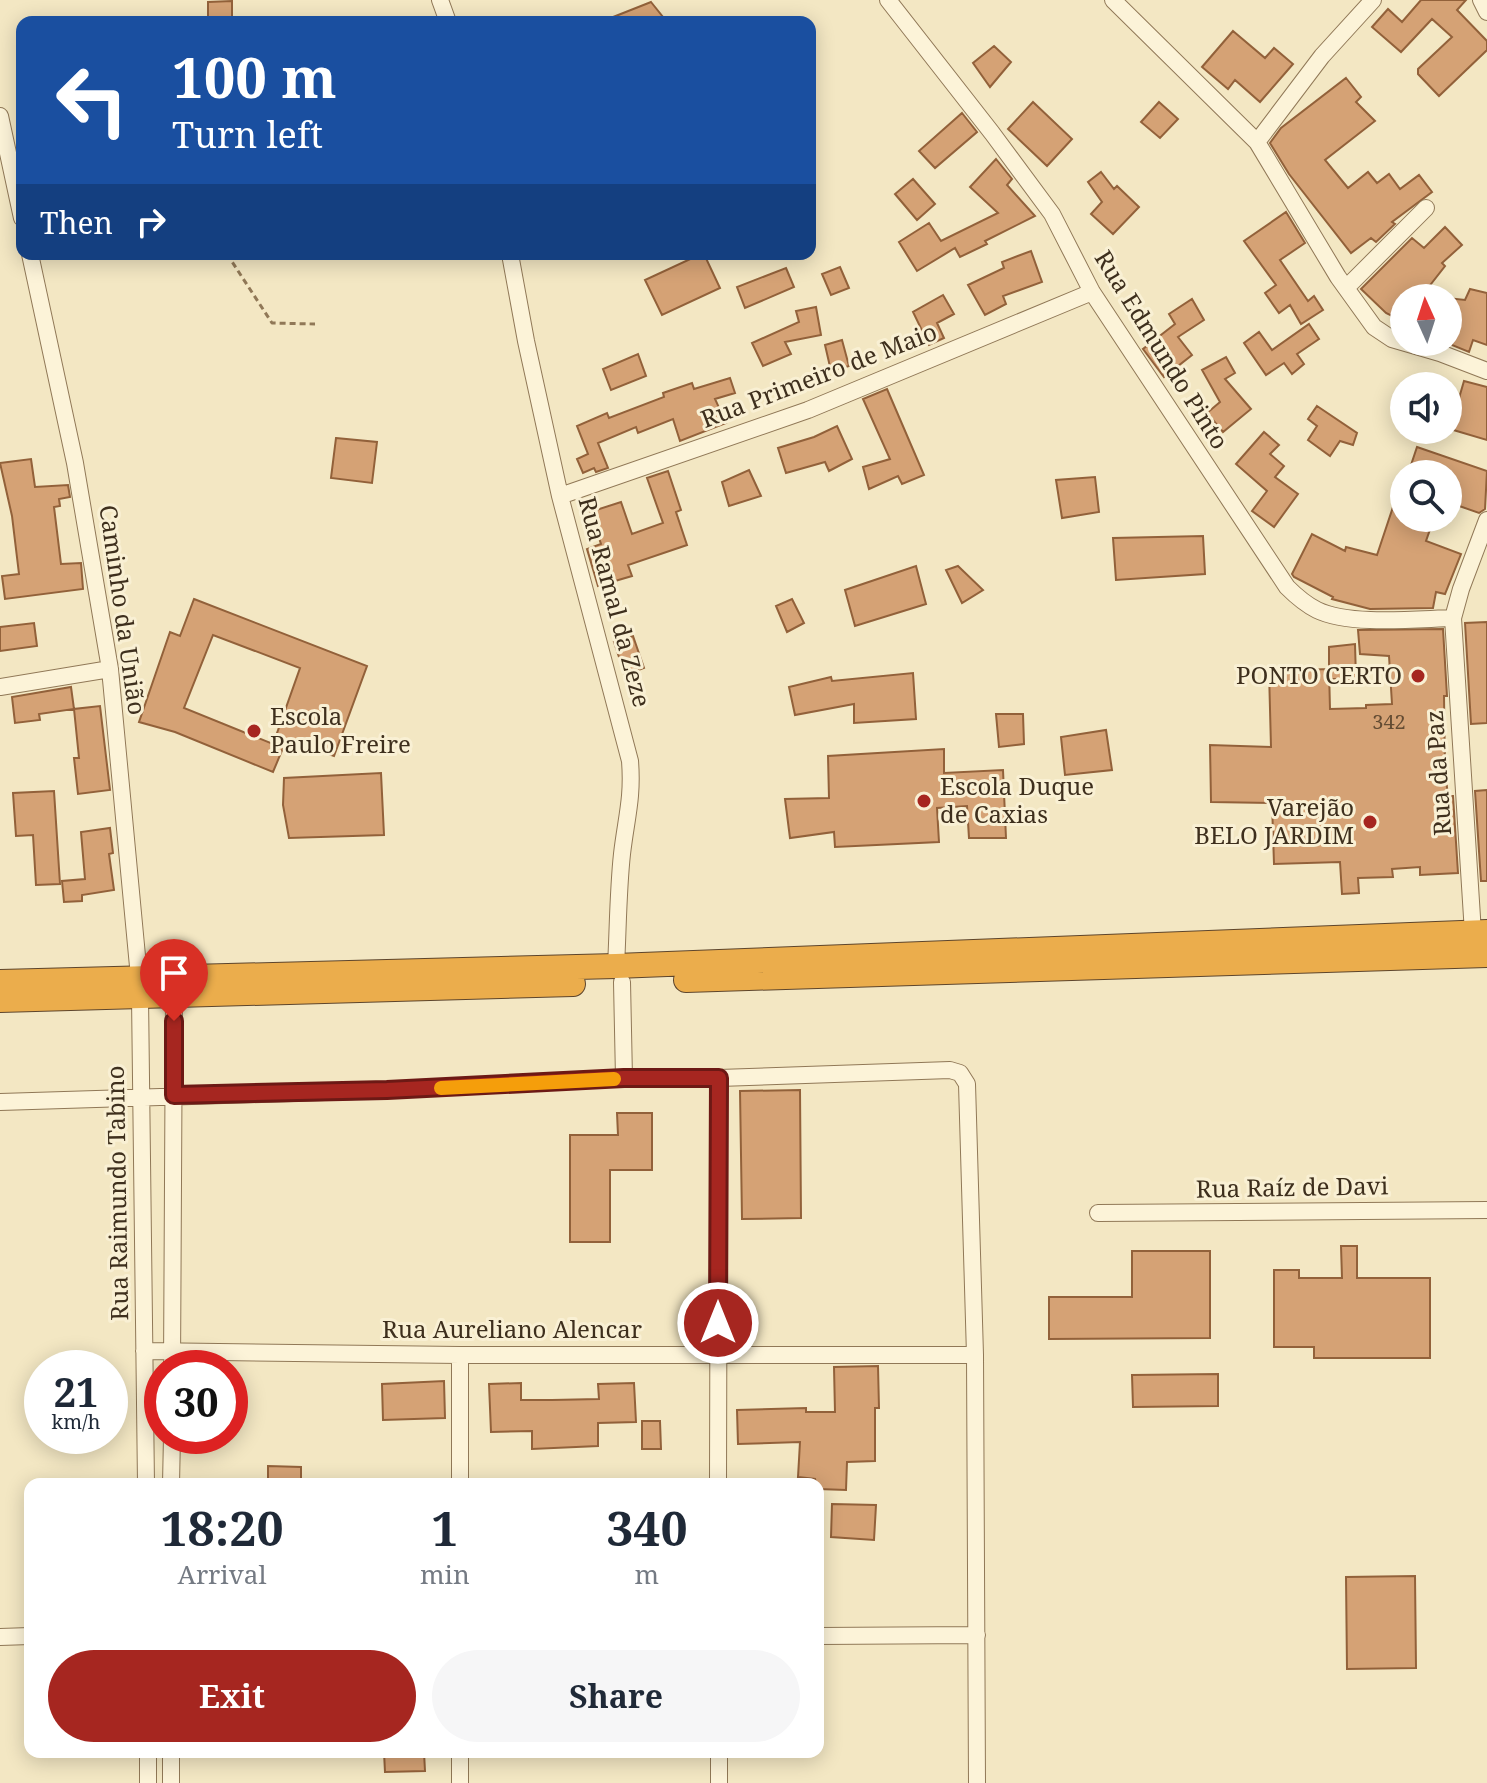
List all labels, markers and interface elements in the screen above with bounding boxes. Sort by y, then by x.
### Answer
text: 100 m [172,38,337,114]
icon: left [40,48,144,152]
text: Turn left [172,110,323,159]
icon: right [129,200,173,244]
text: Then [40,202,113,243]
street label: Rua Edmundo Pinto [1088,244,1237,455]
north arrow [1390,284,1462,356]
map controls [1390,284,1462,532]
street label: Rua Primeiro de Maio [696,314,941,435]
button: sound [1390,372,1462,444]
button: search [1390,460,1462,532]
street label: Rua Ramal da Zeze [571,493,659,710]
street label: Caminho da União [92,503,155,717]
place label: PONTO CERTO [1236,658,1402,691]
marker: PONTO CERTO [1409,667,1427,685]
place label: Escola Paulo Freire [270,699,411,760]
house number: 342 [1372,708,1406,735]
street label: Rua da Paz [1417,709,1458,837]
marker: Escola Paulo Freire [245,722,263,740]
place label: Escola Duque de Caxias [940,769,1094,830]
place label: Varejão BELO JARDIM [1194,790,1354,851]
marker: Escola Duque de Caxias [915,792,933,810]
marker: Varejão BELO JARDIM [1361,813,1379,831]
pin [140,939,208,1021]
icon: arrive [152,951,196,995]
street label: Rua Raimundo Tabino [98,1065,135,1321]
street label: Rua Raíz de Davi [1195,1168,1389,1205]
position arrow [676,1281,760,1365]
street label: Rua Aureliano Alencar [382,1312,642,1345]
speed limit sign: 30 [144,1350,248,1454]
text: 21 [53,1364,99,1419]
text: km/h [51,1408,101,1435]
text: 18:20 [160,1495,284,1560]
text: 1 [431,1495,458,1560]
text: 340 [606,1495,688,1560]
text: Arrival [178,1556,266,1592]
text: min [420,1556,470,1592]
text: m [635,1556,659,1592]
button: Exit [48,1650,416,1742]
button: Share [432,1650,800,1742]

